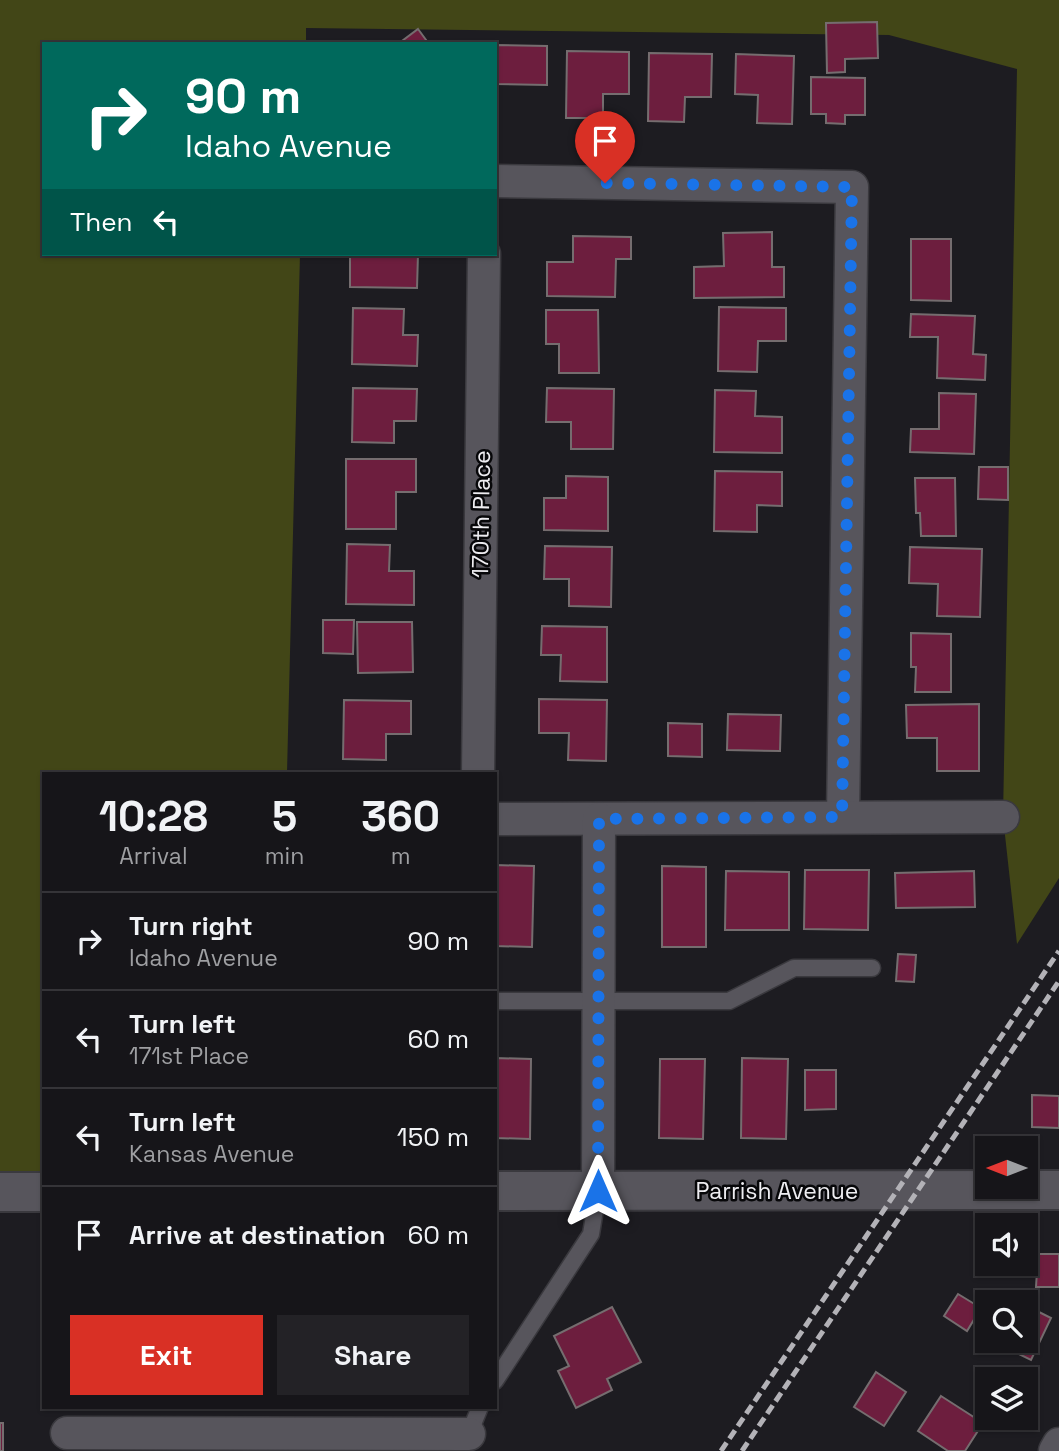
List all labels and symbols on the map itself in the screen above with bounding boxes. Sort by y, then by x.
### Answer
pin [575,111,635,183]
street label: 170th Place [465,450,497,578]
north arrow [975,1136,1038,1199]
position arrow [561,1154,635,1228]
street label: Parrish Avenue [696,1176,858,1206]

